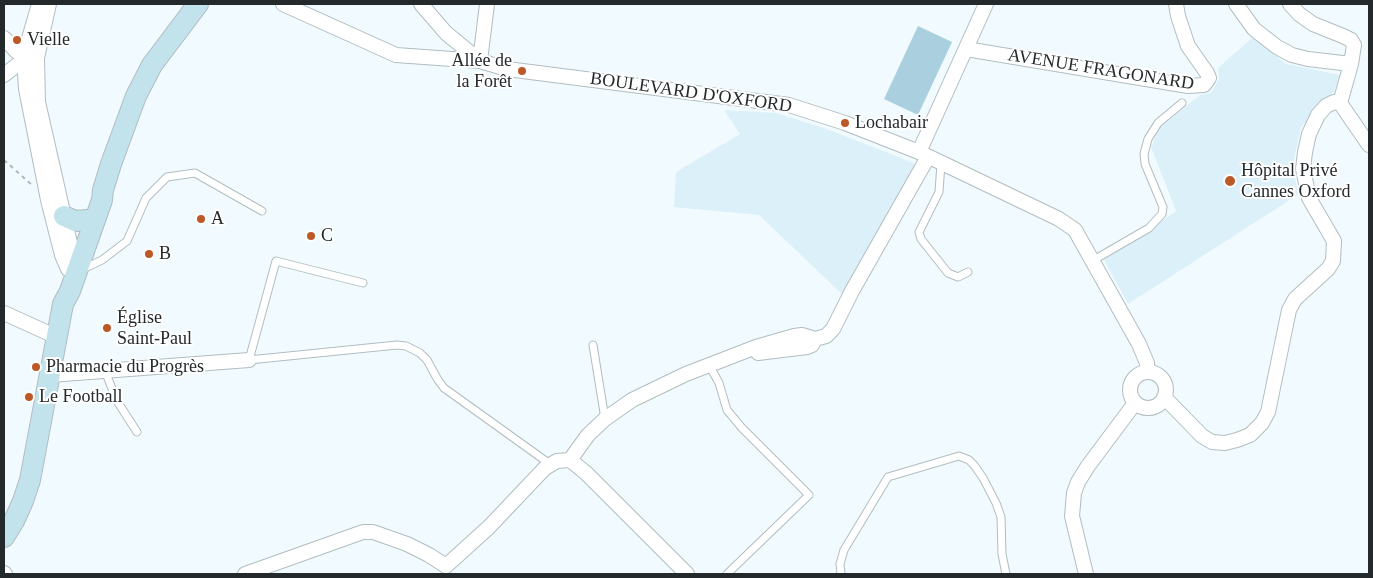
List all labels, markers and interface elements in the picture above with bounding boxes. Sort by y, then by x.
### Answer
place label: Vielle [27,29,70,51]
marker: Vielle [11,34,23,46]
street label: AVENUE FRAGONARD [1006,45,1196,95]
place label: Allée de la Forêt [452,50,512,92]
marker: Allée de la Forêt [516,65,528,77]
street label: BOULEVARD D'OXFORD [589,68,793,118]
place label: Lochabair [855,112,928,134]
marker: Lochabair [839,117,851,129]
place label: Hôpital Privé Cannes Oxford [1241,160,1350,202]
marker: Hôpital Privé Cannes Oxford [1223,174,1237,188]
place label: A [211,208,224,230]
marker: A [195,213,207,225]
place label: C [321,225,333,247]
marker: C [305,230,317,242]
place label: B [159,243,171,265]
marker: B [143,248,155,260]
place label: Église Saint-Paul [117,307,192,350]
marker: Église Saint-Paul [101,322,113,334]
place label: Pharmacie du Progrès [46,356,204,378]
marker: Pharmacie du Progrès [30,361,42,373]
place label: Le Football [39,386,122,408]
marker: Le Football [23,391,35,403]

